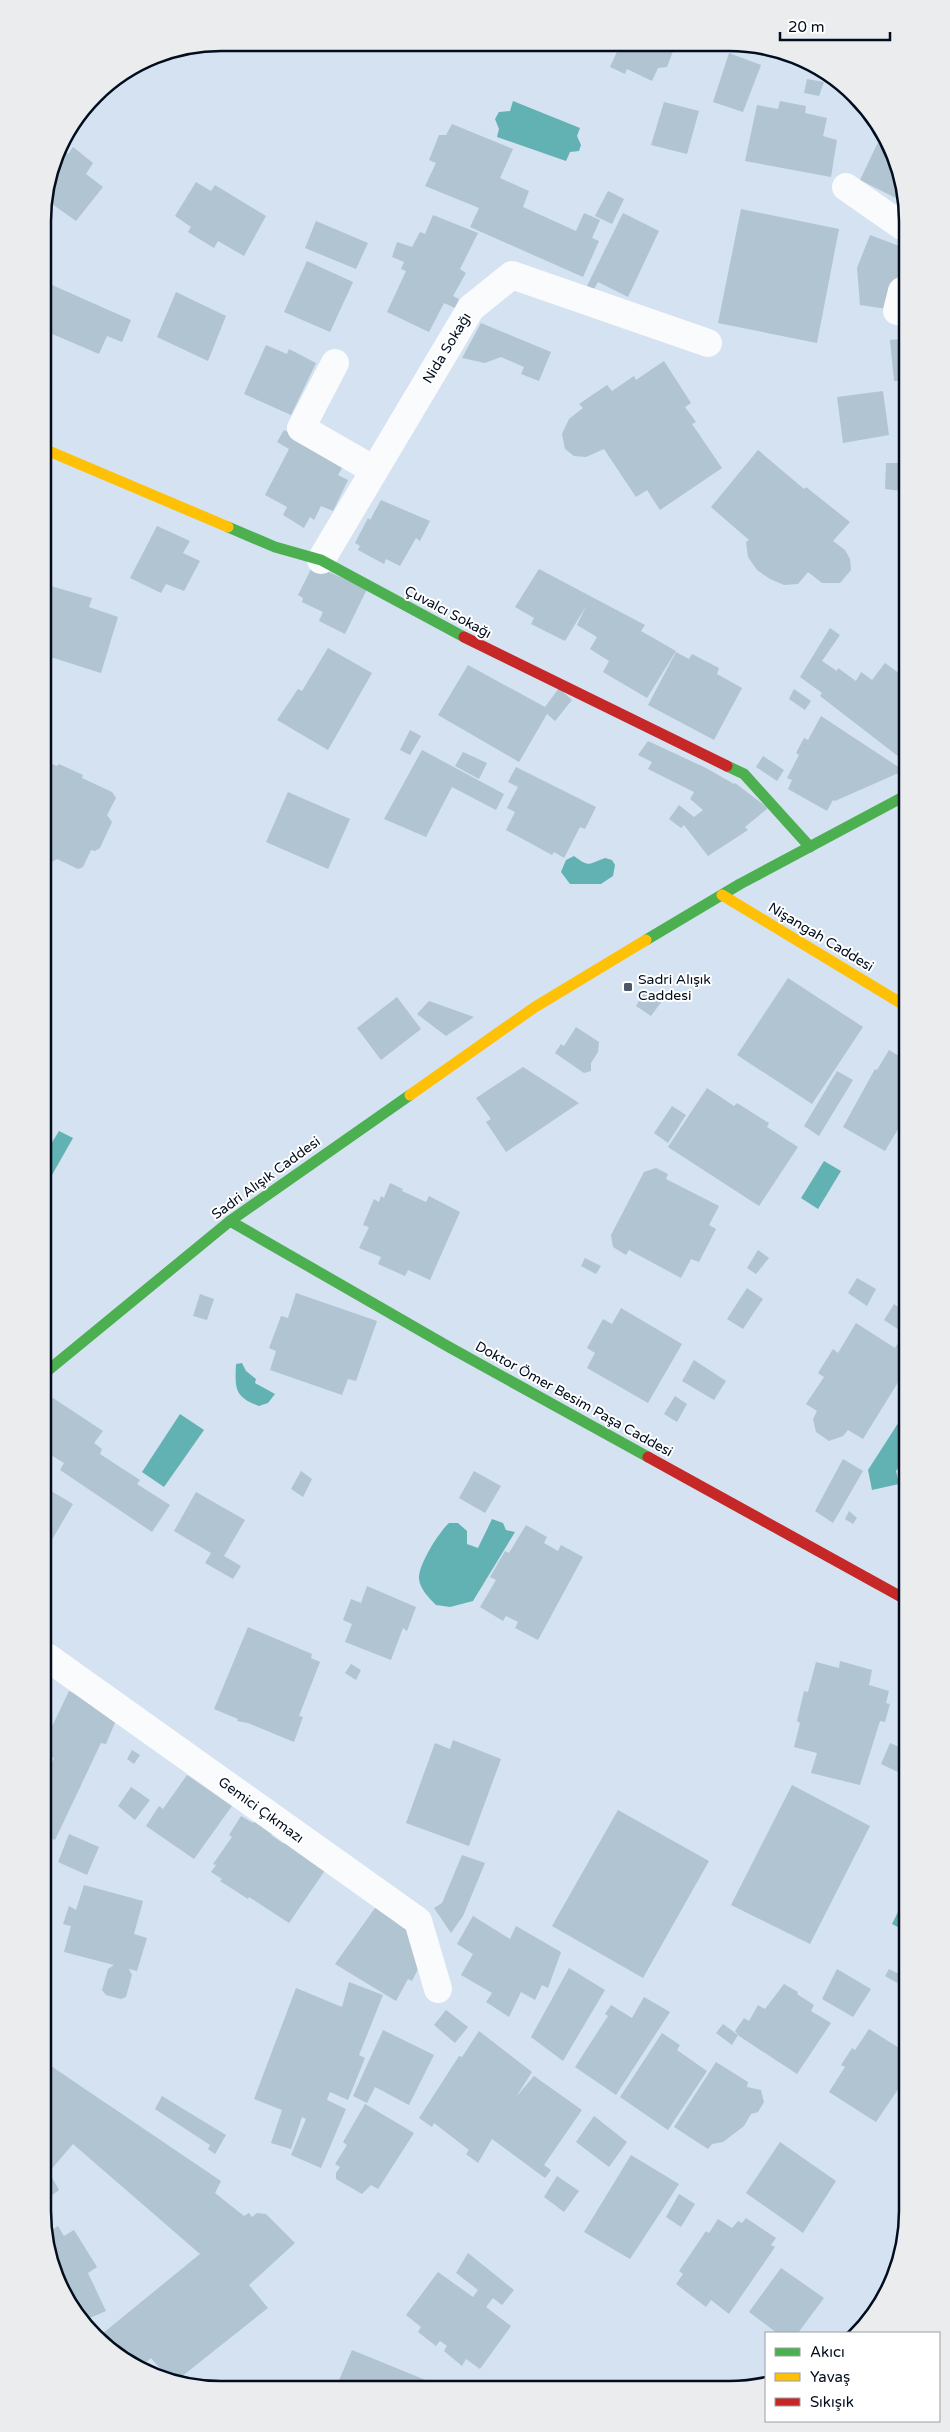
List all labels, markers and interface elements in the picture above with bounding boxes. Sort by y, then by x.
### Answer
scale bar [780,10,890,42]
text: 20 m [788,18,825,36]
street label: Nida Sokağı [419,309,475,387]
street label: Çuvalcı Sokağı [402,582,494,642]
street label: Nişangah Caddesi [765,899,877,975]
place label: Sadri Alışık Caddesi [638,971,711,1004]
marker: Sadri Alışık Caddesi [622,981,634,993]
street label: Sadri Alışık Caddesi [208,1133,324,1223]
street label: Doktor Ömer Besim Paşa Caddesi [472,1338,676,1460]
street label: Gemici Çıkmazı [215,1773,307,1847]
legend [765,2332,940,2422]
text: Akıcı [810,2343,845,2361]
text: Yavaş [810,2368,850,2386]
text: Sıkışık [810,2393,854,2411]

